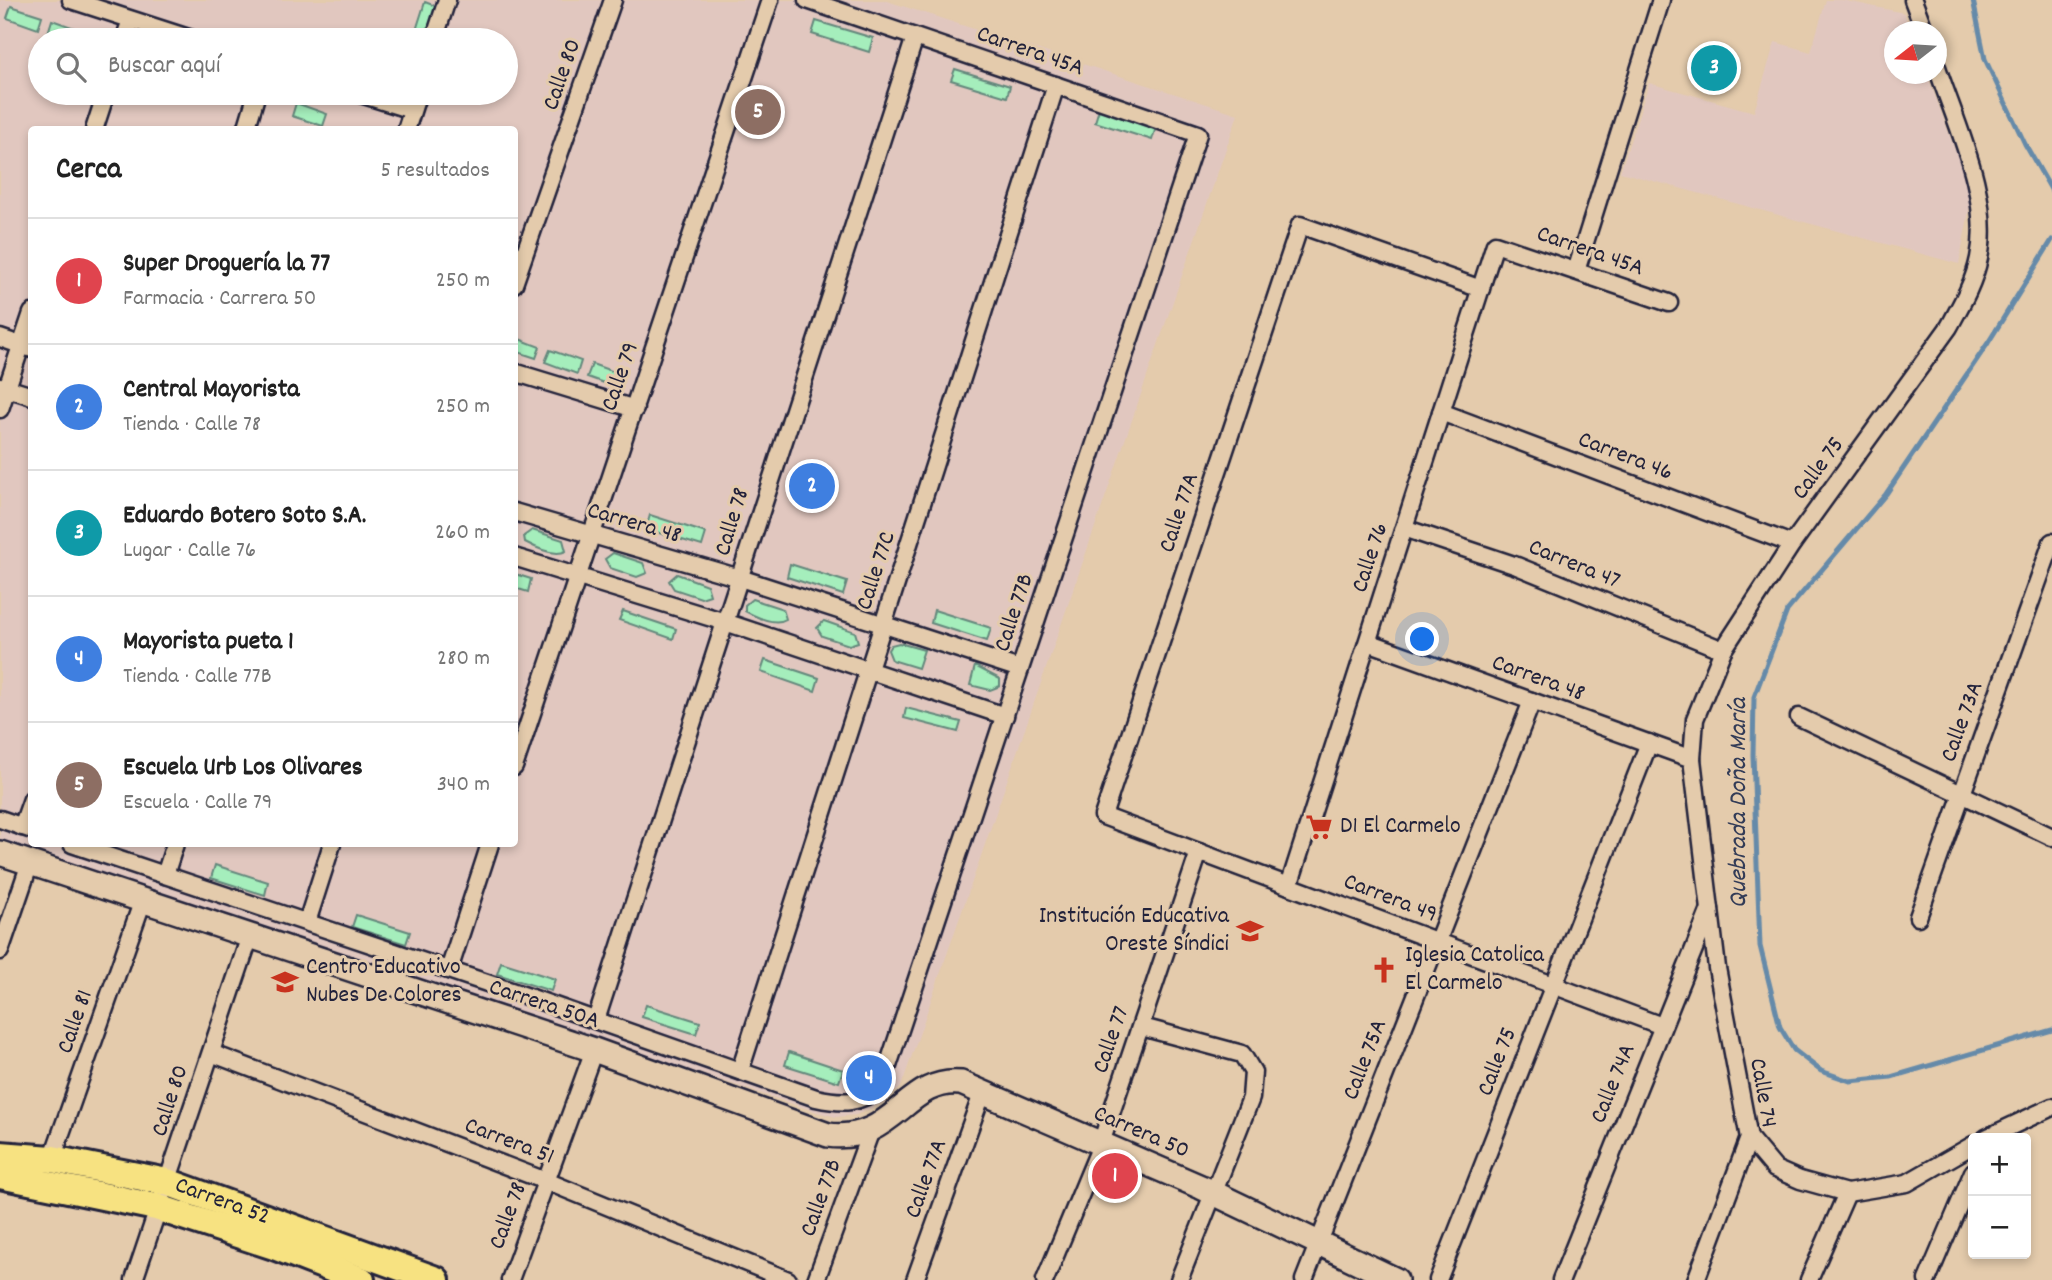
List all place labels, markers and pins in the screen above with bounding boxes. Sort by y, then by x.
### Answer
pin: 3 [1691,42,1737,94]
pin: 5 [735,86,781,138]
pin: 2 [789,460,835,512]
place label: D1 El Carmelo [1340,810,1461,844]
supermarket icon: D1 El Carmelo [1304,812,1334,842]
place label: Institución Educativa Oreste Síndici [1039,900,1230,962]
school or university icon: Institución Educativa Oreste Síndici [1235,916,1265,946]
place label: Iglesia Catolica El Carmelo [1405,939,1545,1001]
place label: Centro Educativo Nubes De Colores [306,951,462,1013]
church icon: Iglesia Catolica El Carmelo [1369,955,1399,985]
school or university icon: Centro Educativo Nubes De Colores [270,967,300,997]
pin: 4 [846,1052,892,1104]
pin: 1 [1092,1150,1138,1202]

